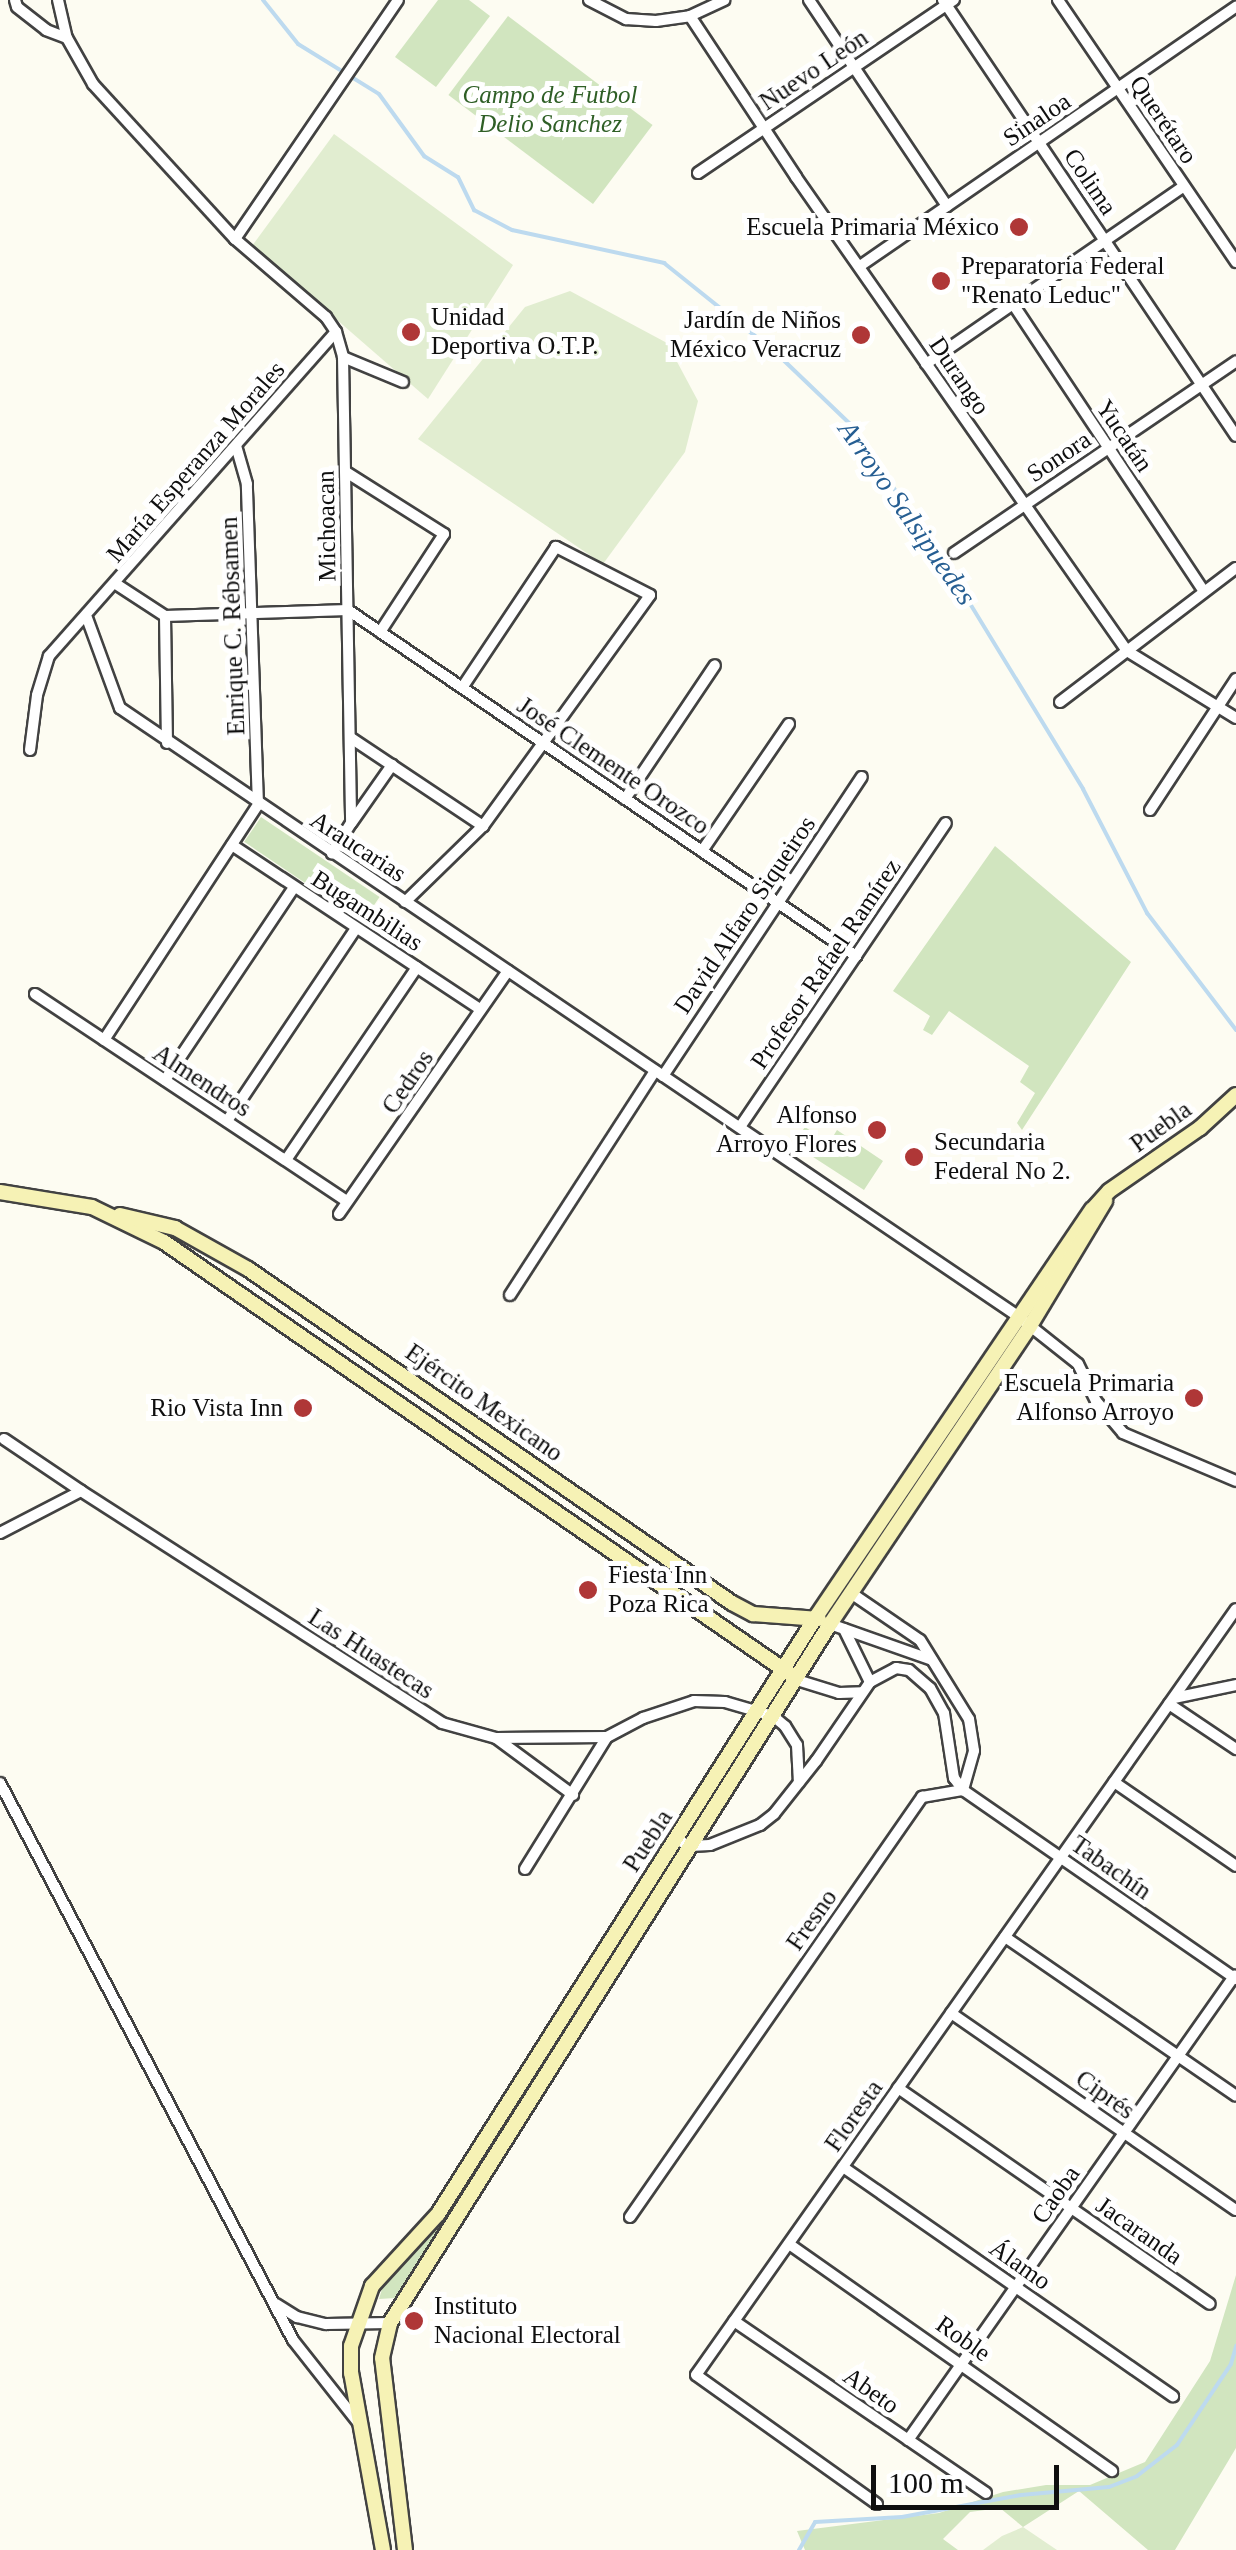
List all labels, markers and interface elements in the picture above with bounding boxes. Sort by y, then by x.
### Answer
street label: Nuevo León [754,23,874,117]
street label: Querétaro [1123,70,1203,170]
park label: Campo de Futbol Delio Sanchez [463,81,637,140]
street label: Sinaloa [998,87,1076,153]
street label: Colima [1057,143,1123,221]
place label: Escuela Primaria México [746,212,999,242]
marker: Escuela Primaria México [1008,216,1030,238]
place label: Preparatoria Federal "Renato Leduc" [961,252,1164,311]
marker: Preparatoria Federal "Renato Leduc" [930,270,952,292]
place label: Unidad Deportiva O.T.P. [431,303,599,362]
place label: Jardín de Niños México Veracruz [670,306,841,365]
marker: Unidad Deportiva O.T.P. [400,321,422,343]
marker: Jardín de Niños México Veracruz [850,324,872,346]
street label: Durango [922,331,996,421]
street label: María Esperanza Morales [100,355,292,569]
street label: Yucatán [1089,394,1159,478]
water label: Arroyo Salsipuedes [831,414,983,612]
street label: Sonora [1021,425,1097,489]
street label: Michoacan [311,470,343,582]
street label: Enrique C. Rébsamen [214,516,252,736]
street label: José Clemente Orozco [511,691,715,841]
street label: Araucarias [304,805,412,889]
street label: David Alfaro Siqueiros [667,810,823,1020]
street label: Profesor Rafael Ramírez [744,853,908,1075]
street label: Bugambilias [306,864,428,958]
street label: Almendros [147,1038,257,1124]
street label: Cedros [376,1044,440,1120]
street label: Puebla [1125,1095,1197,1159]
place label: Alfonso Arroyo Flores [716,1101,857,1160]
marker: Alfonso Arroyo Flores [866,1119,888,1141]
place label: Secundaria Federal No 2. [934,1128,1071,1187]
marker: Secundaria Federal No 2. [903,1146,925,1168]
street label: Ejército Mexicano [399,1338,569,1468]
place label: Escuela Primaria Alfonso Arroyo [1004,1369,1174,1428]
marker: Escuela Primaria Alfonso Arroyo [1183,1387,1205,1409]
place label: Rio Vista Inn [150,1393,283,1423]
marker: Rio Vista Inn [292,1397,314,1419]
place label: Fiesta Inn Poza Rica [608,1561,709,1620]
marker: Fiesta Inn Poza Rica [577,1579,599,1601]
street label: Las Huastecas [303,1602,439,1706]
street label: Puebla [617,1804,679,1878]
street label: Tabachín [1065,1830,1157,1906]
street label: Fresno [780,1884,844,1956]
street label: Ciprés [1070,2064,1140,2126]
street label: Floresta [819,2074,889,2158]
street label: Caoba [1025,2160,1087,2230]
street label: Jacaranda [1090,2190,1188,2272]
street label: Álamo [984,2233,1056,2297]
place label: Instituto Nacional Electoral [434,2292,621,2351]
marker: Instituto Nacional Electoral [403,2310,425,2332]
street label: Roble [930,2310,996,2368]
street label: Abeto [837,2361,905,2421]
scale bar [876,2445,1064,2507]
text: 100 m [888,2466,964,2499]

